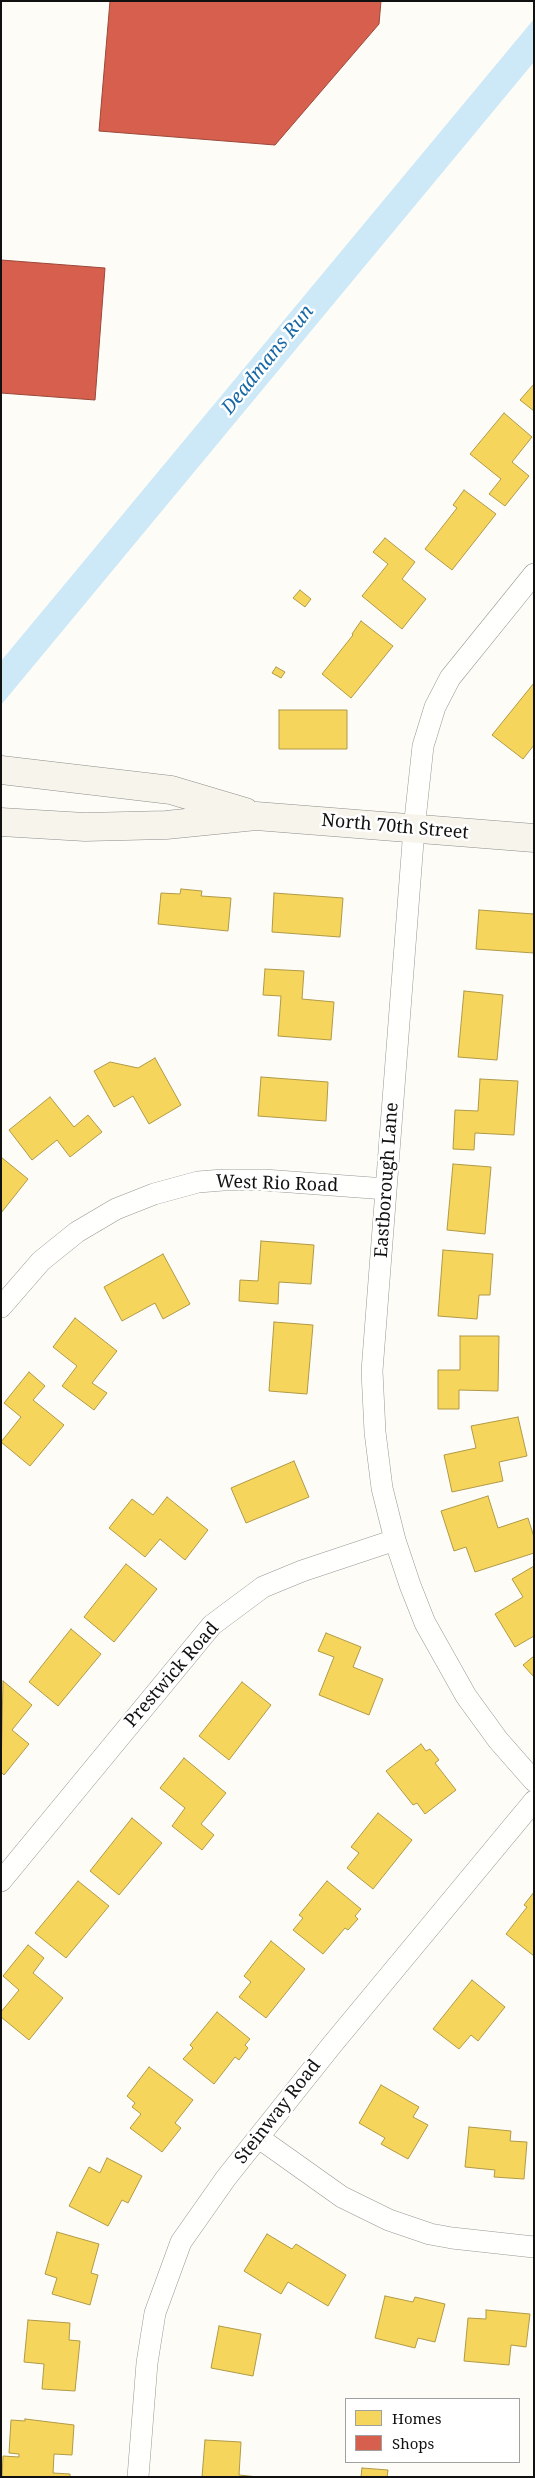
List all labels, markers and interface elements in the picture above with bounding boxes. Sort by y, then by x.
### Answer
water label: Deadmans Run [217,301,319,419]
street label: North 70th Street [320,810,470,844]
street label: Eastborough Lane [371,1101,403,1259]
street label: West Rio Road [215,1171,339,1197]
street label: Prestwick Road [120,1618,224,1732]
street label: Steinway Road [231,2055,325,2169]
legend [345,2398,520,2463]
text: Homes [392,2408,442,2428]
text: Shops [392,2433,434,2453]

